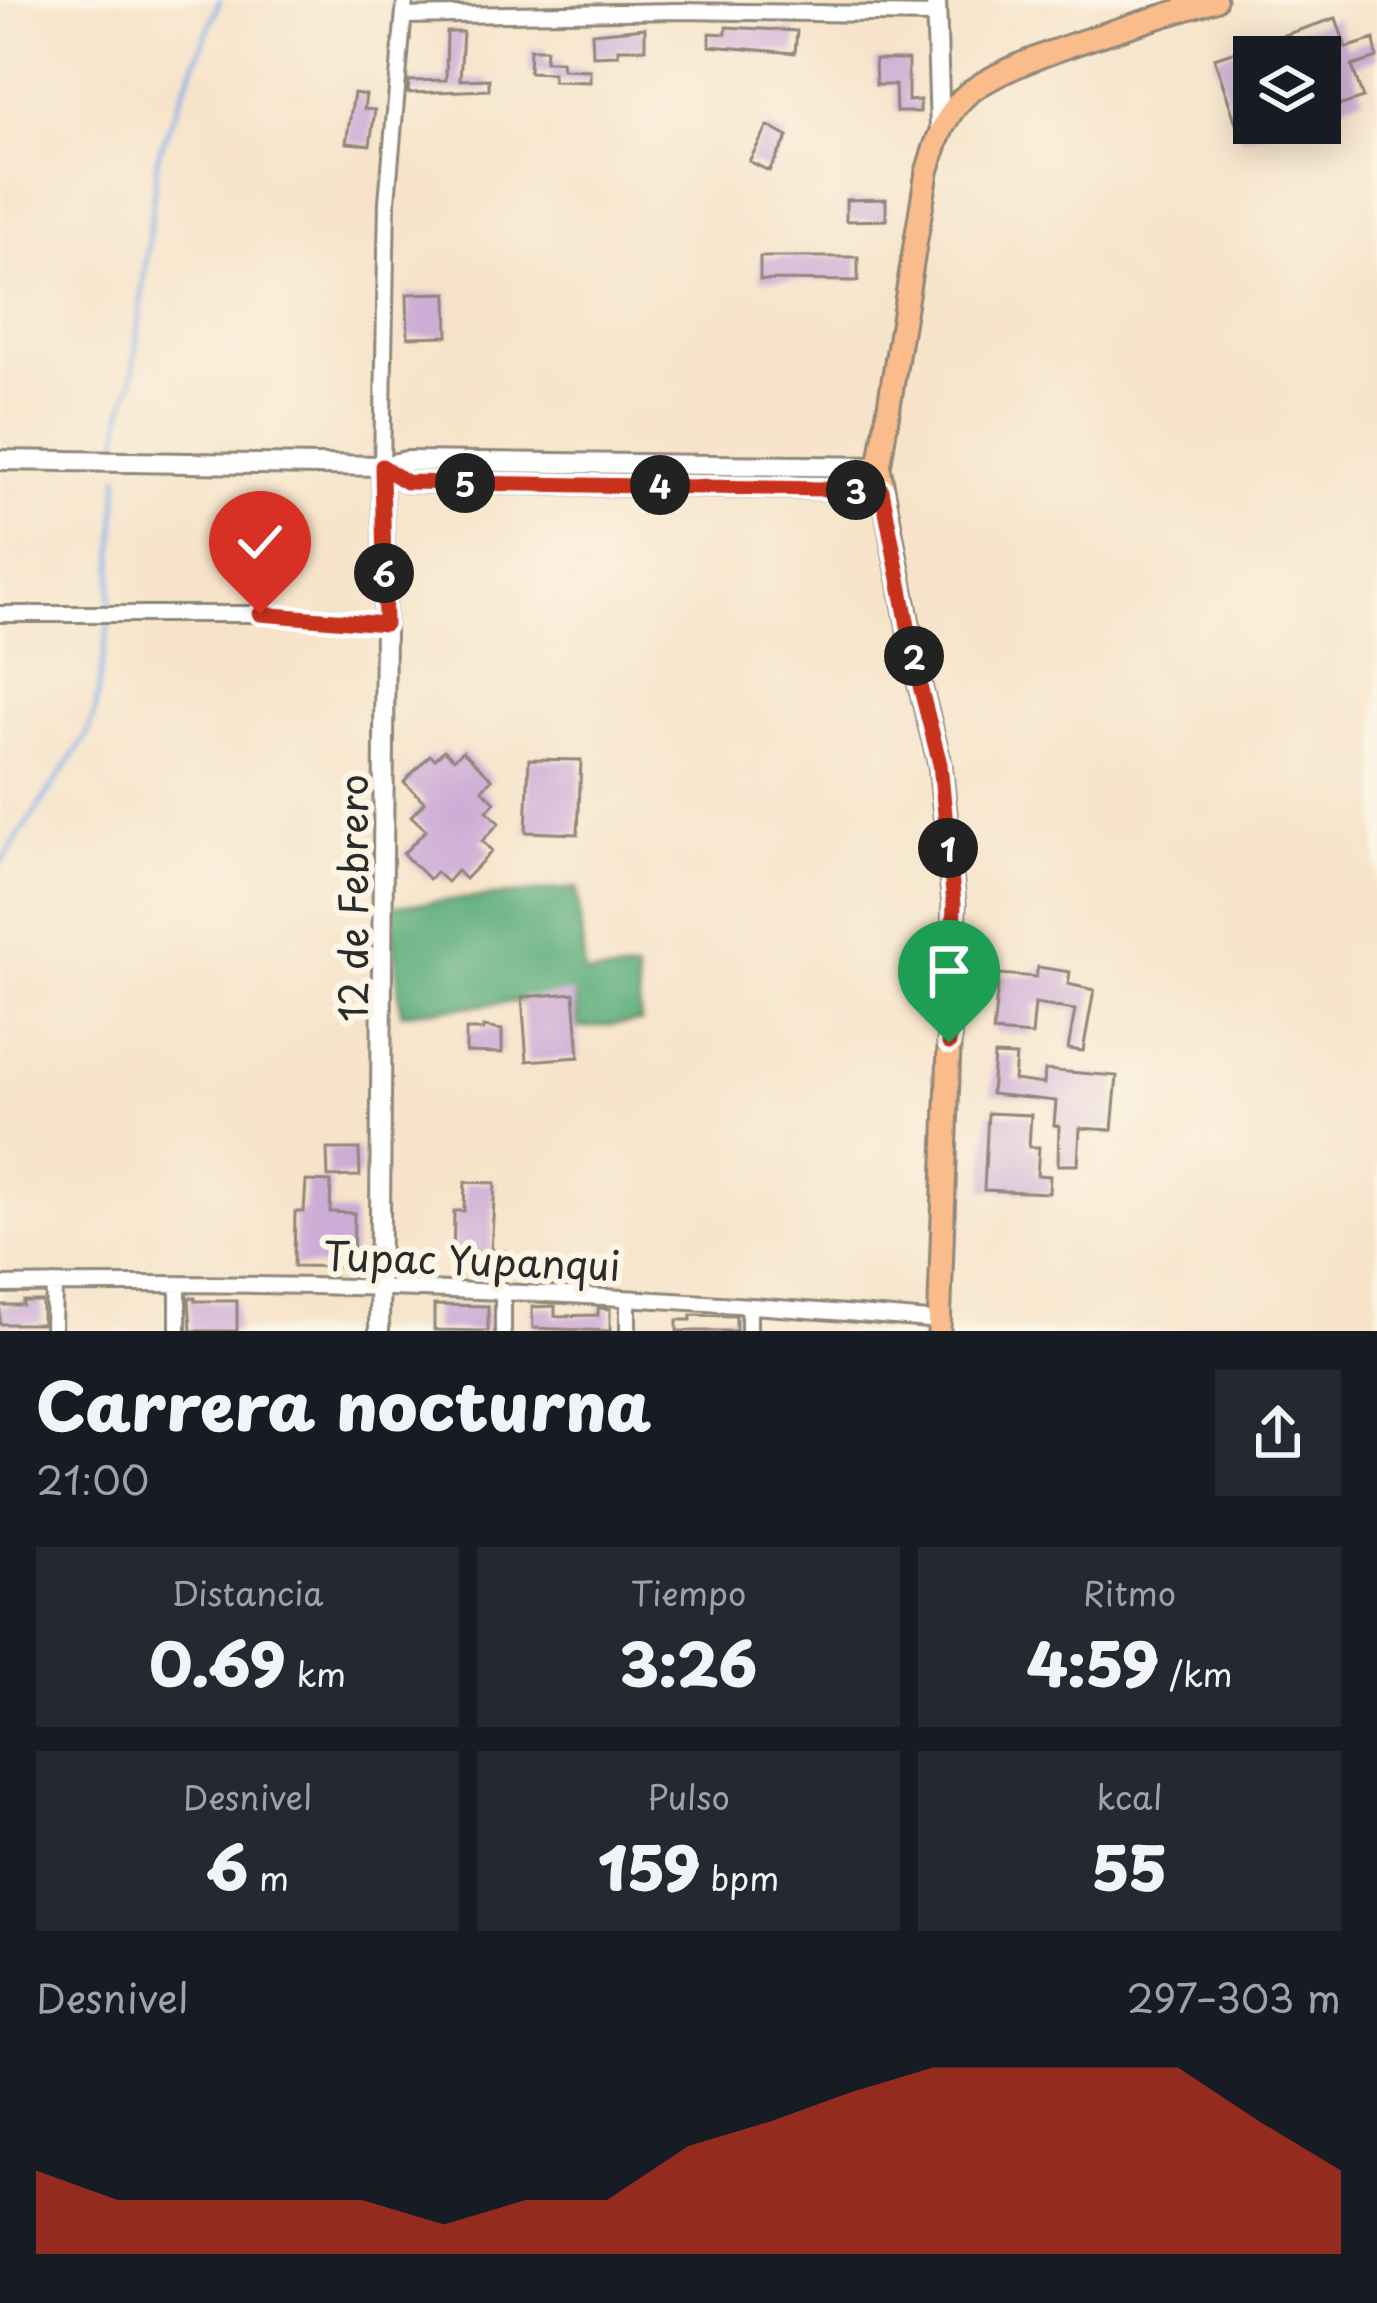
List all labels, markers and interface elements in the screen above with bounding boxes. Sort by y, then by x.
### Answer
map controls [1233,36,1341,144]
button: layers [1233,36,1341,144]
pin: 5 [435,453,495,513]
pin: 4 [630,455,690,515]
text: 5 [454,458,476,508]
text: 4 [649,460,671,510]
pin: 3 [826,460,886,520]
text: 3 [845,465,867,515]
pin [209,491,311,614]
icon: check [227,509,293,575]
pin: 6 [354,543,414,603]
text: 6 [372,548,396,598]
pin: 2 [884,626,944,686]
text: 2 [902,631,926,681]
street label: 12 de Febrero [322,774,381,1022]
pin: 1 [918,818,978,878]
text: 1 [940,823,956,873]
pin [898,920,1000,1043]
icon: arrive [916,938,982,1004]
street label: Tupac Yupanqui [323,1224,621,1294]
text: Carrera nocturna [36,1354,652,1453]
button: share [1215,1370,1341,1496]
text: 21:00 [36,1449,149,1508]
text: Distancia [171,1567,324,1617]
text: Tiempo [631,1567,746,1617]
text: Ritmo [1083,1567,1176,1617]
text: 0.69 [149,1617,286,1707]
text: 3:26 [620,1617,757,1707]
text: 4:59 [1026,1617,1159,1707]
text: km [286,1648,346,1698]
text: /km [1159,1648,1233,1698]
text: Desnivel [183,1771,312,1821]
text: Pulso [647,1771,730,1821]
text: kcal [1097,1771,1162,1821]
text: 6 [206,1821,248,1911]
text: 159 [598,1821,700,1911]
text: 55 [1092,1821,1167,1911]
text: m [248,1852,289,1902]
text: bpm [700,1852,779,1902]
text: Desnivel [36,1967,188,2026]
text: 297–303 m [1126,1967,1341,2026]

